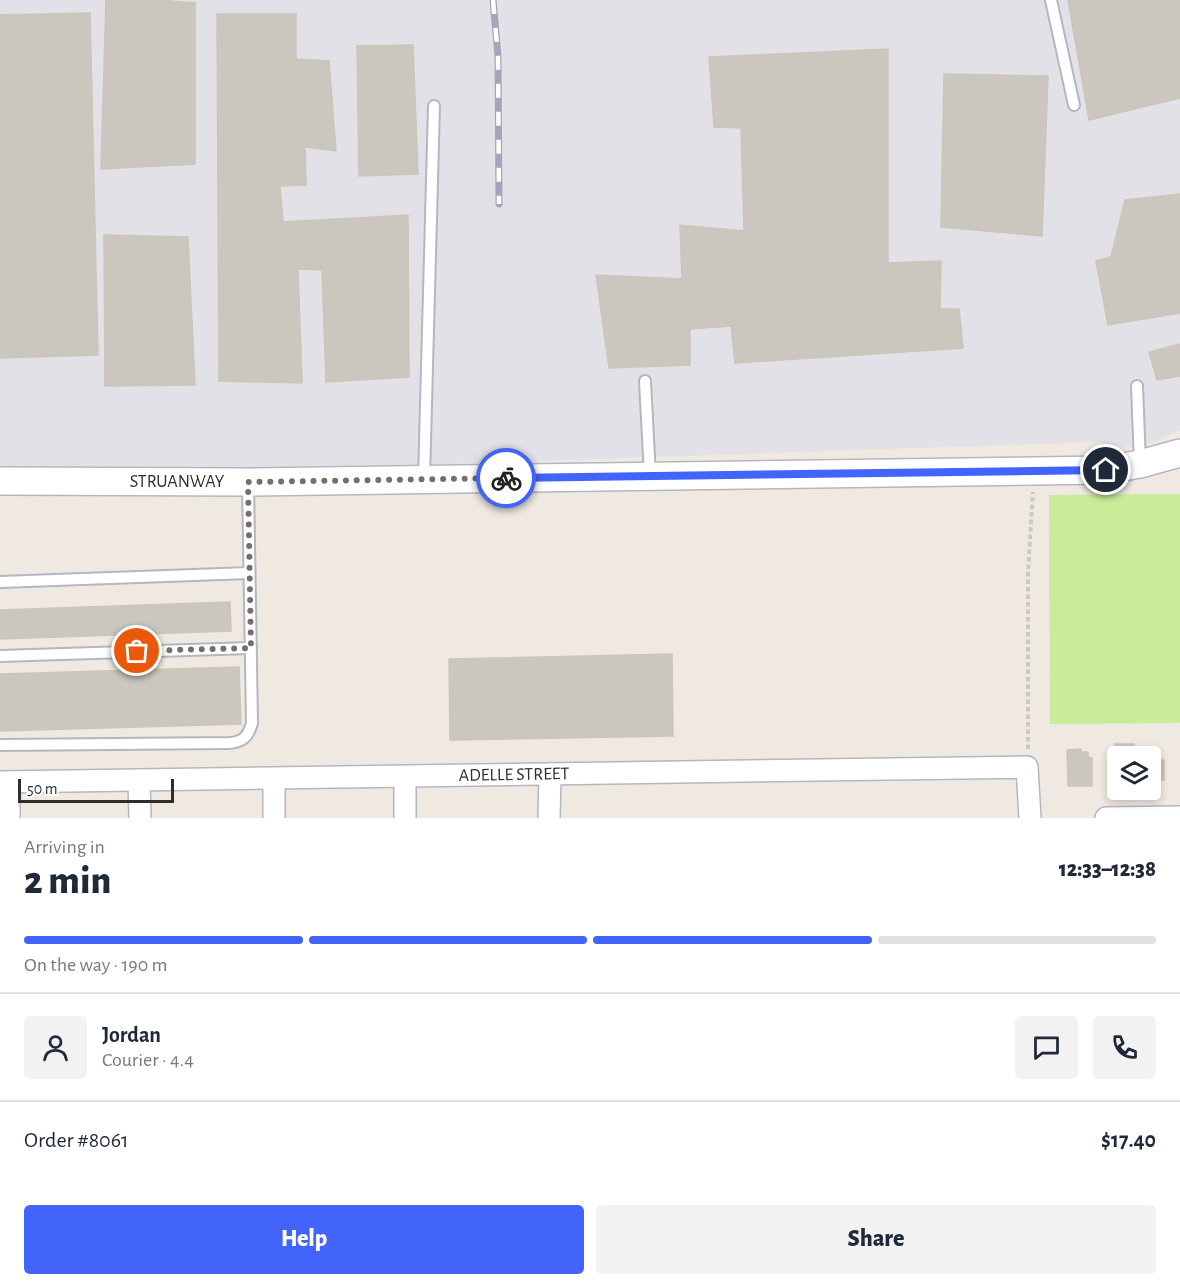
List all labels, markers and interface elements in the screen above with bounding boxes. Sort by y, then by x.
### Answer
pin [1080,444,1131,495]
courier [476,448,536,508]
icon: home [1089,453,1122,486]
icon: bike [490,462,523,495]
street label: STRUANWAY [130,473,225,491]
pin [111,625,162,676]
icon: bag [120,634,153,667]
map controls [1107,746,1161,800]
button: layers [1107,746,1161,800]
street label: ADELLE STREET [459,765,570,785]
scale bar [18,776,174,804]
text: 50 m [27,781,58,797]
text: Arriving in [24,837,105,857]
text: 12:33–12:38 [1059,858,1156,880]
text: 2 min [24,862,111,901]
text: On the way · 190 m [24,955,168,975]
button: person [24,1016,87,1079]
button: chat [1015,1016,1078,1079]
button: phone [1093,1016,1156,1079]
text: Jordan [102,1024,161,1046]
text: Courier · 4.4 [102,1050,194,1070]
text: Order #8061 [24,1129,129,1151]
text: $17.40 [1101,1129,1156,1151]
button: Help [24,1205,584,1274]
button: Share [596,1205,1156,1274]

